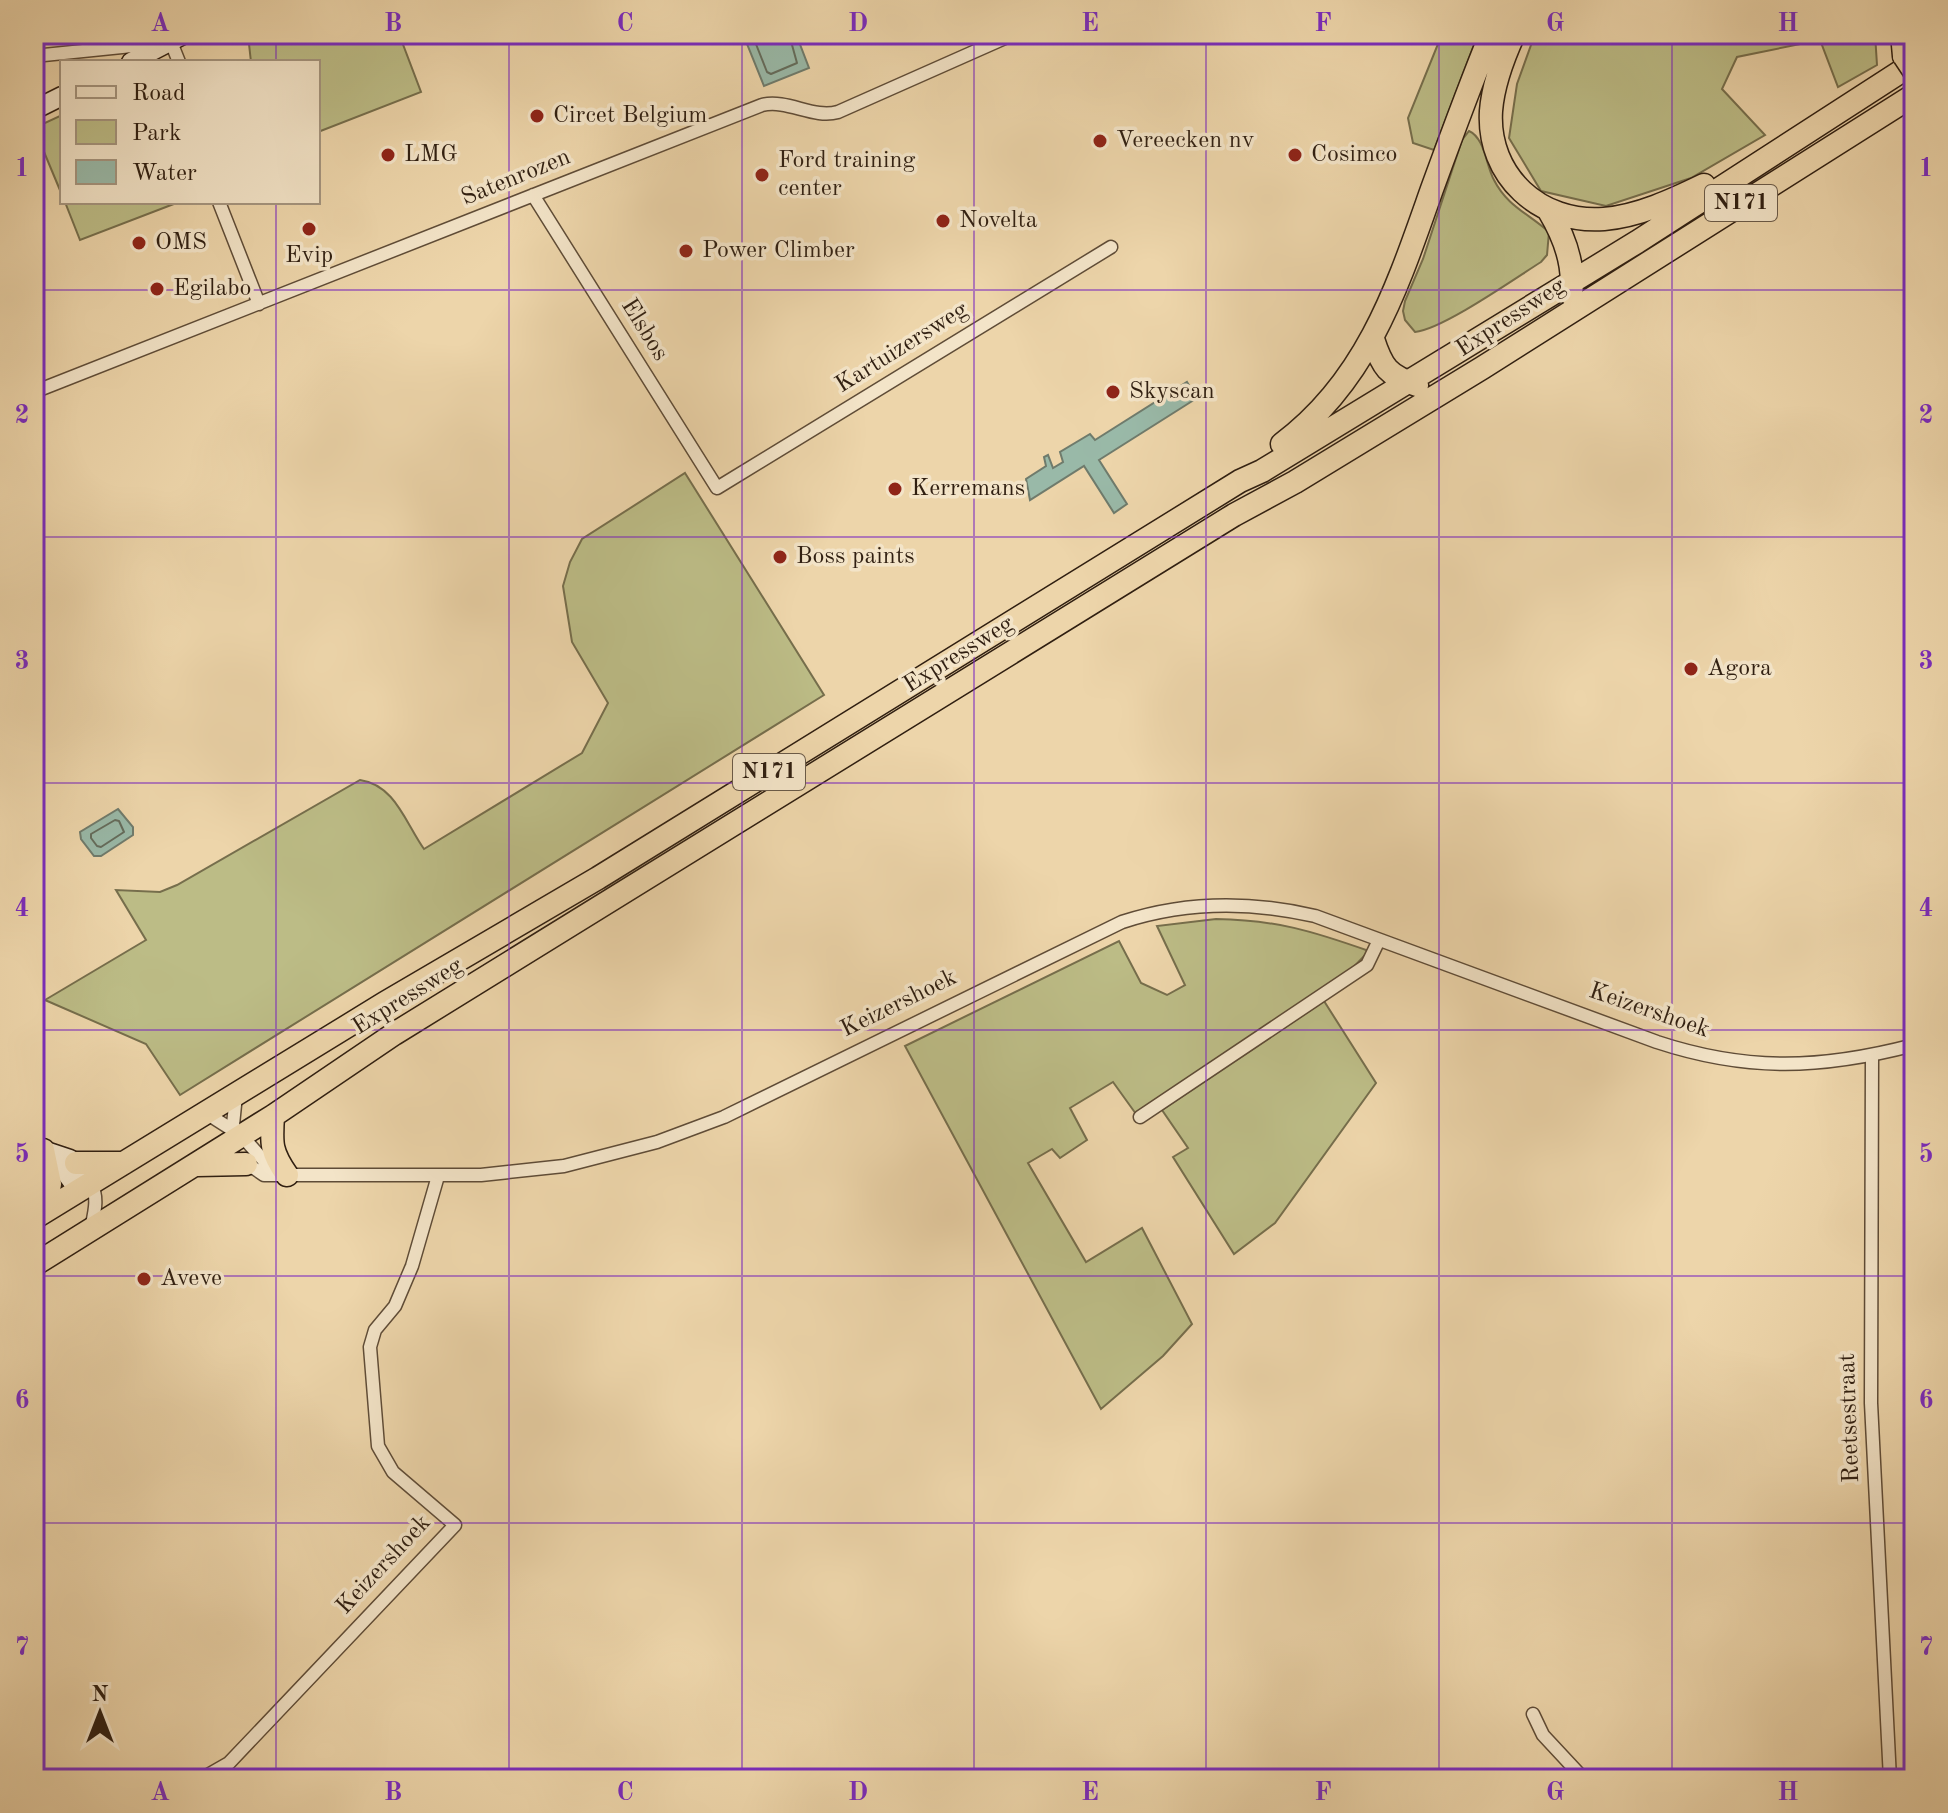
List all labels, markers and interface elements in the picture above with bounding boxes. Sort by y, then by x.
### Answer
text: A [150,11,170,37]
text: B [384,11,402,37]
text: C [616,11,634,37]
text: D [848,11,868,37]
text: E [1081,11,1099,37]
text: F [1314,11,1332,37]
text: G [1546,11,1564,37]
text: H [1777,11,1799,37]
legend [60,60,320,204]
text: Road [132,82,185,106]
place label: Circet Belgium [553,104,707,128]
marker: Circet Belgium [528,107,546,125]
text: Park [132,122,181,146]
place label: Vereecken nv [1116,129,1255,153]
marker: Vereecken nv [1091,132,1109,150]
place label: LMG [404,143,457,167]
place label: Cosimco [1311,143,1397,167]
street label: Satenrozen [458,145,574,211]
marker: LMG [379,146,397,164]
marker: Cosimco [1286,146,1304,164]
place label: Ford training center [778,149,915,201]
text: 1 [14,156,30,182]
text: 1 [1918,156,1934,182]
text: Water [132,162,197,186]
marker: Ford training center [753,166,771,184]
road number: N171 [1705,185,1777,221]
place label: Novelta [959,209,1038,233]
marker: Novelta [934,212,952,230]
marker: Evip [300,220,318,238]
place label: OMS [155,231,207,255]
marker: OMS [130,234,148,252]
place label: Power Climber [702,239,855,263]
marker: Power Climber [677,242,695,260]
place label: Evip [285,244,333,268]
street label: Expressweg [1452,274,1570,362]
place label: Egilabo [173,277,252,301]
marker: Egilabo [148,280,166,298]
street label: Elsbos [616,295,672,365]
street label: Kartuizersweg [832,298,972,398]
place label: Skyscan [1129,380,1215,404]
marker: Skyscan [1104,383,1122,401]
text: 2 [14,403,30,429]
text: 2 [1918,403,1934,429]
place label: Kerremans [911,477,1025,501]
marker: Kerremans [886,480,904,498]
place label: Boss paints [796,545,915,569]
marker: Boss paints [771,548,789,566]
street label: Expressweg [900,612,1018,698]
text: 3 [14,649,30,675]
text: 3 [1918,649,1934,675]
place label: Agora [1707,657,1772,681]
marker: Agora [1682,660,1700,678]
road number: N171 [733,754,805,790]
text: 4 [14,896,30,922]
text: 4 [1918,896,1934,922]
street label: Expressweg [349,954,467,1040]
street label: Keizershoek [837,966,961,1042]
street label: Keizershoek [1586,979,1712,1043]
text: 5 [14,1142,30,1168]
text: 5 [1918,1142,1934,1168]
place label: Aveve [160,1267,222,1291]
marker: Aveve [135,1270,153,1288]
street label: Reetsestraat [1836,1353,1864,1483]
text: 6 [14,1388,30,1414]
text: 6 [1918,1388,1934,1414]
street label: Keizershoek [332,1511,436,1619]
text: 7 [14,1635,30,1661]
text: 7 [1918,1635,1934,1661]
north arrow [60,1673,140,1753]
text: N [92,1684,109,1706]
text: A [150,1780,170,1806]
text: B [384,1780,402,1806]
text: C [616,1780,634,1806]
text: D [848,1780,868,1806]
text: E [1081,1780,1099,1806]
text: F [1314,1780,1332,1806]
text: G [1546,1780,1564,1806]
text: H [1777,1780,1799,1806]

